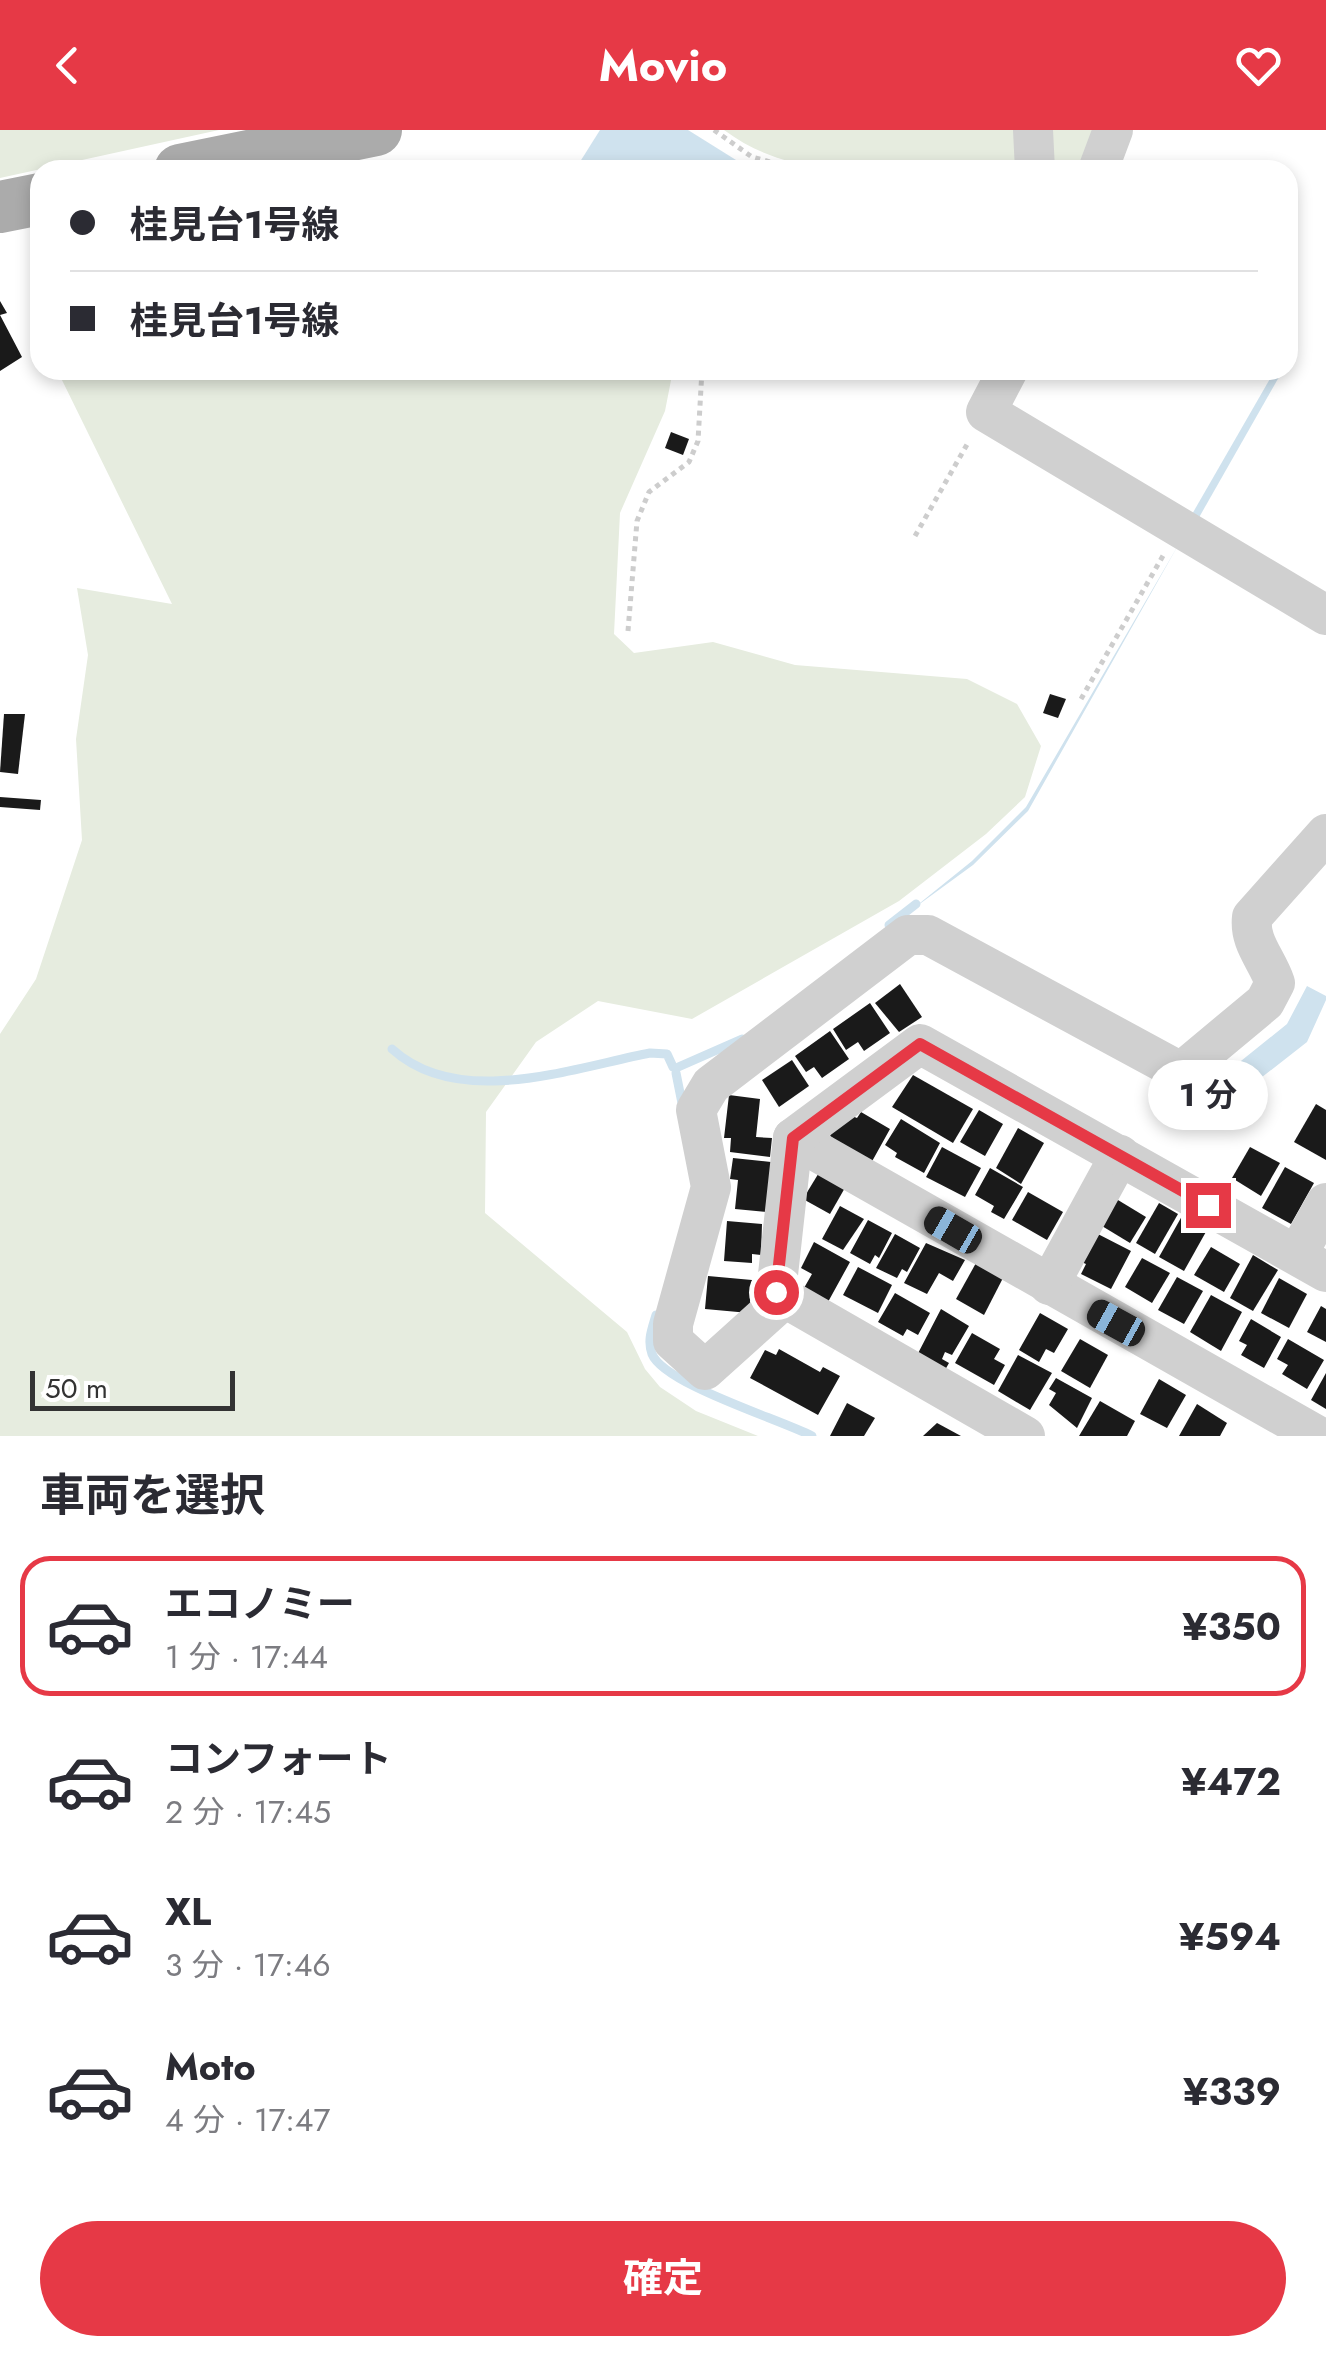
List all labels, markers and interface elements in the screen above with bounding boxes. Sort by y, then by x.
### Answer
text: Movio [599,33,727,98]
icon: back [40,38,95,93]
icon: heart [1231,38,1286,93]
text: 桂見台1号線 [130,197,339,252]
text: 桂見台1号線 [130,293,339,348]
callout: 1 分 [1148,1060,1268,1130]
text: 1 分 [1179,1072,1237,1118]
route end [1186,1183,1231,1228]
car [920,1202,986,1258]
route start [754,1270,799,1315]
car [1082,1295,1150,1351]
scale bar [30,1366,235,1410]
text: 50 m [45,1368,108,1409]
text: 車両を選択 [40,1463,265,1528]
text: エコノミー [165,1576,355,1631]
icon: car [45,1581,135,1671]
text: ¥350 [1182,1599,1281,1654]
text: 1 分 · 17:44 [165,1634,328,1680]
text: コンフォート [165,1731,392,1786]
icon: car [45,1736,135,1826]
text: ¥472 [1181,1754,1281,1809]
text: 2 分 · 17:45 [165,1789,331,1835]
text: XL [165,1884,211,1939]
icon: car [45,1891,135,1981]
text: ¥594 [1179,1909,1281,1964]
text: 3 分 · 17:46 [165,1942,331,1988]
text: Moto [165,2039,256,2094]
icon: car [45,2046,135,2136]
text: ¥339 [1183,2064,1281,2119]
text: 4 分 · 17:47 [165,2097,330,2143]
button: 確定 [40,2221,1286,2336]

